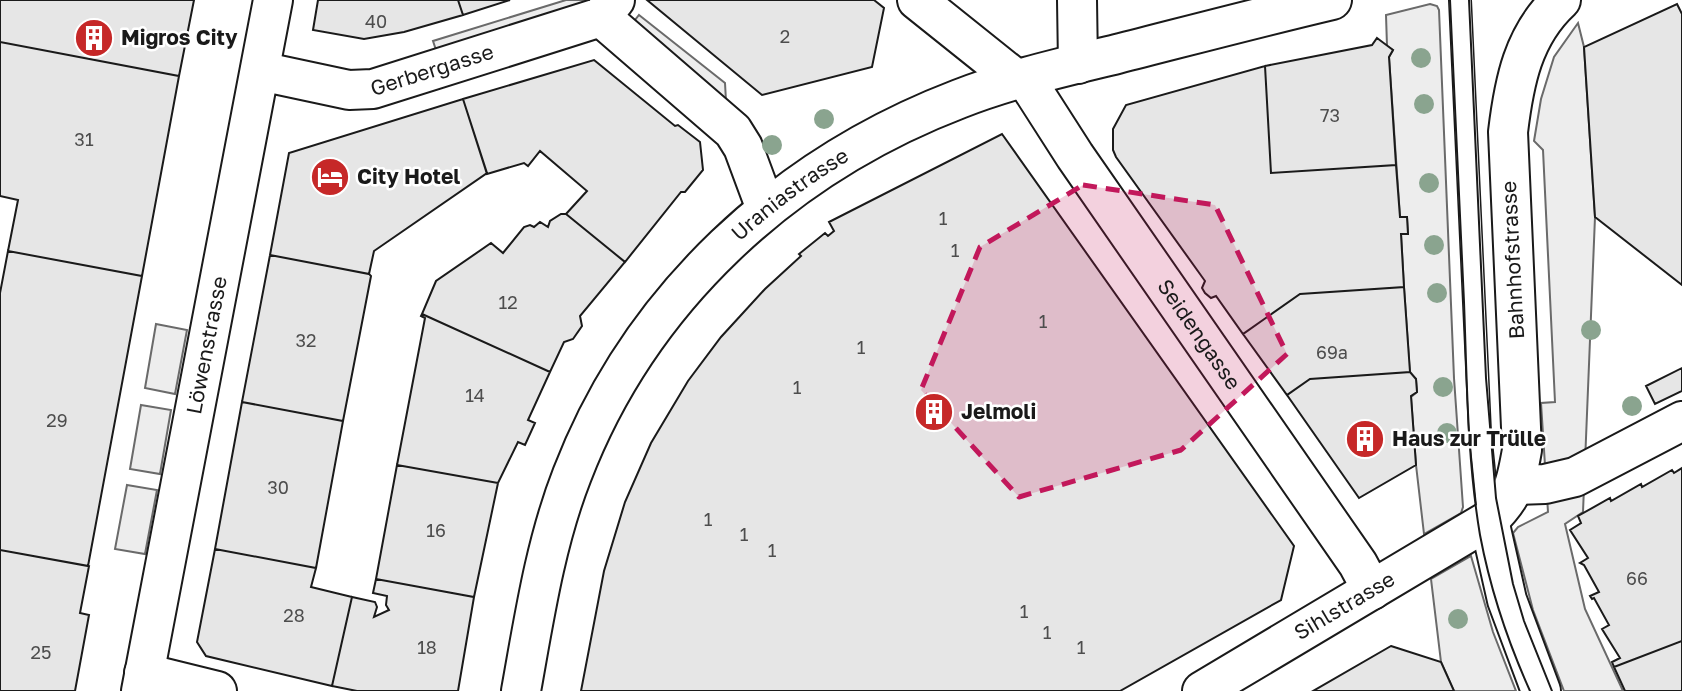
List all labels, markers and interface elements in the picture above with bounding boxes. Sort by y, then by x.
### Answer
house number: 40 [365,10,387,32]
building icon: Migros City [73,17,115,59]
place label: Migros City [121,24,238,50]
house number: 2 [780,25,790,47]
street label: Gerbergasse [367,38,497,101]
house number: 73 [1320,104,1340,126]
house number: 31 [74,128,94,150]
street label: Uraniastrasse [725,142,853,246]
hotel icon: City Hotel [309,156,351,198]
place label: City Hotel [357,163,460,189]
street label: Bahnhofstrasse [1495,180,1529,340]
house number: 1 [939,207,948,229]
house number: 1 [951,239,960,261]
street label: Löwenstrasse [180,274,232,416]
street label: Seidengasse [1152,274,1247,394]
house number: 12 [498,291,518,313]
house number: 1 [1039,310,1048,332]
house number: 32 [296,329,316,351]
house number: 1 [857,336,866,358]
house number: 69a [1316,341,1348,363]
house number: 1 [793,376,802,398]
house number: 14 [465,384,485,406]
building icon: Jelmoli [913,391,955,433]
place label: Jelmoli [961,398,1036,424]
house number: 29 [46,409,68,431]
building icon: Haus zur Trülle [1344,418,1386,460]
place label: Haus zur Trülle [1392,425,1546,451]
house number: 30 [267,476,289,498]
house number: 1 [704,508,713,530]
house number: 16 [426,519,446,541]
house number: 1 [740,523,749,545]
house number: 1 [768,539,777,561]
street label: Sihlstrasse [1289,565,1399,645]
house number: 66 [1626,567,1648,589]
house number: 1 [1020,600,1029,622]
house number: 28 [283,604,305,626]
house number: 1 [1043,621,1052,643]
house number: 18 [417,636,437,658]
house number: 1 [1077,636,1086,658]
house number: 25 [31,641,51,663]

